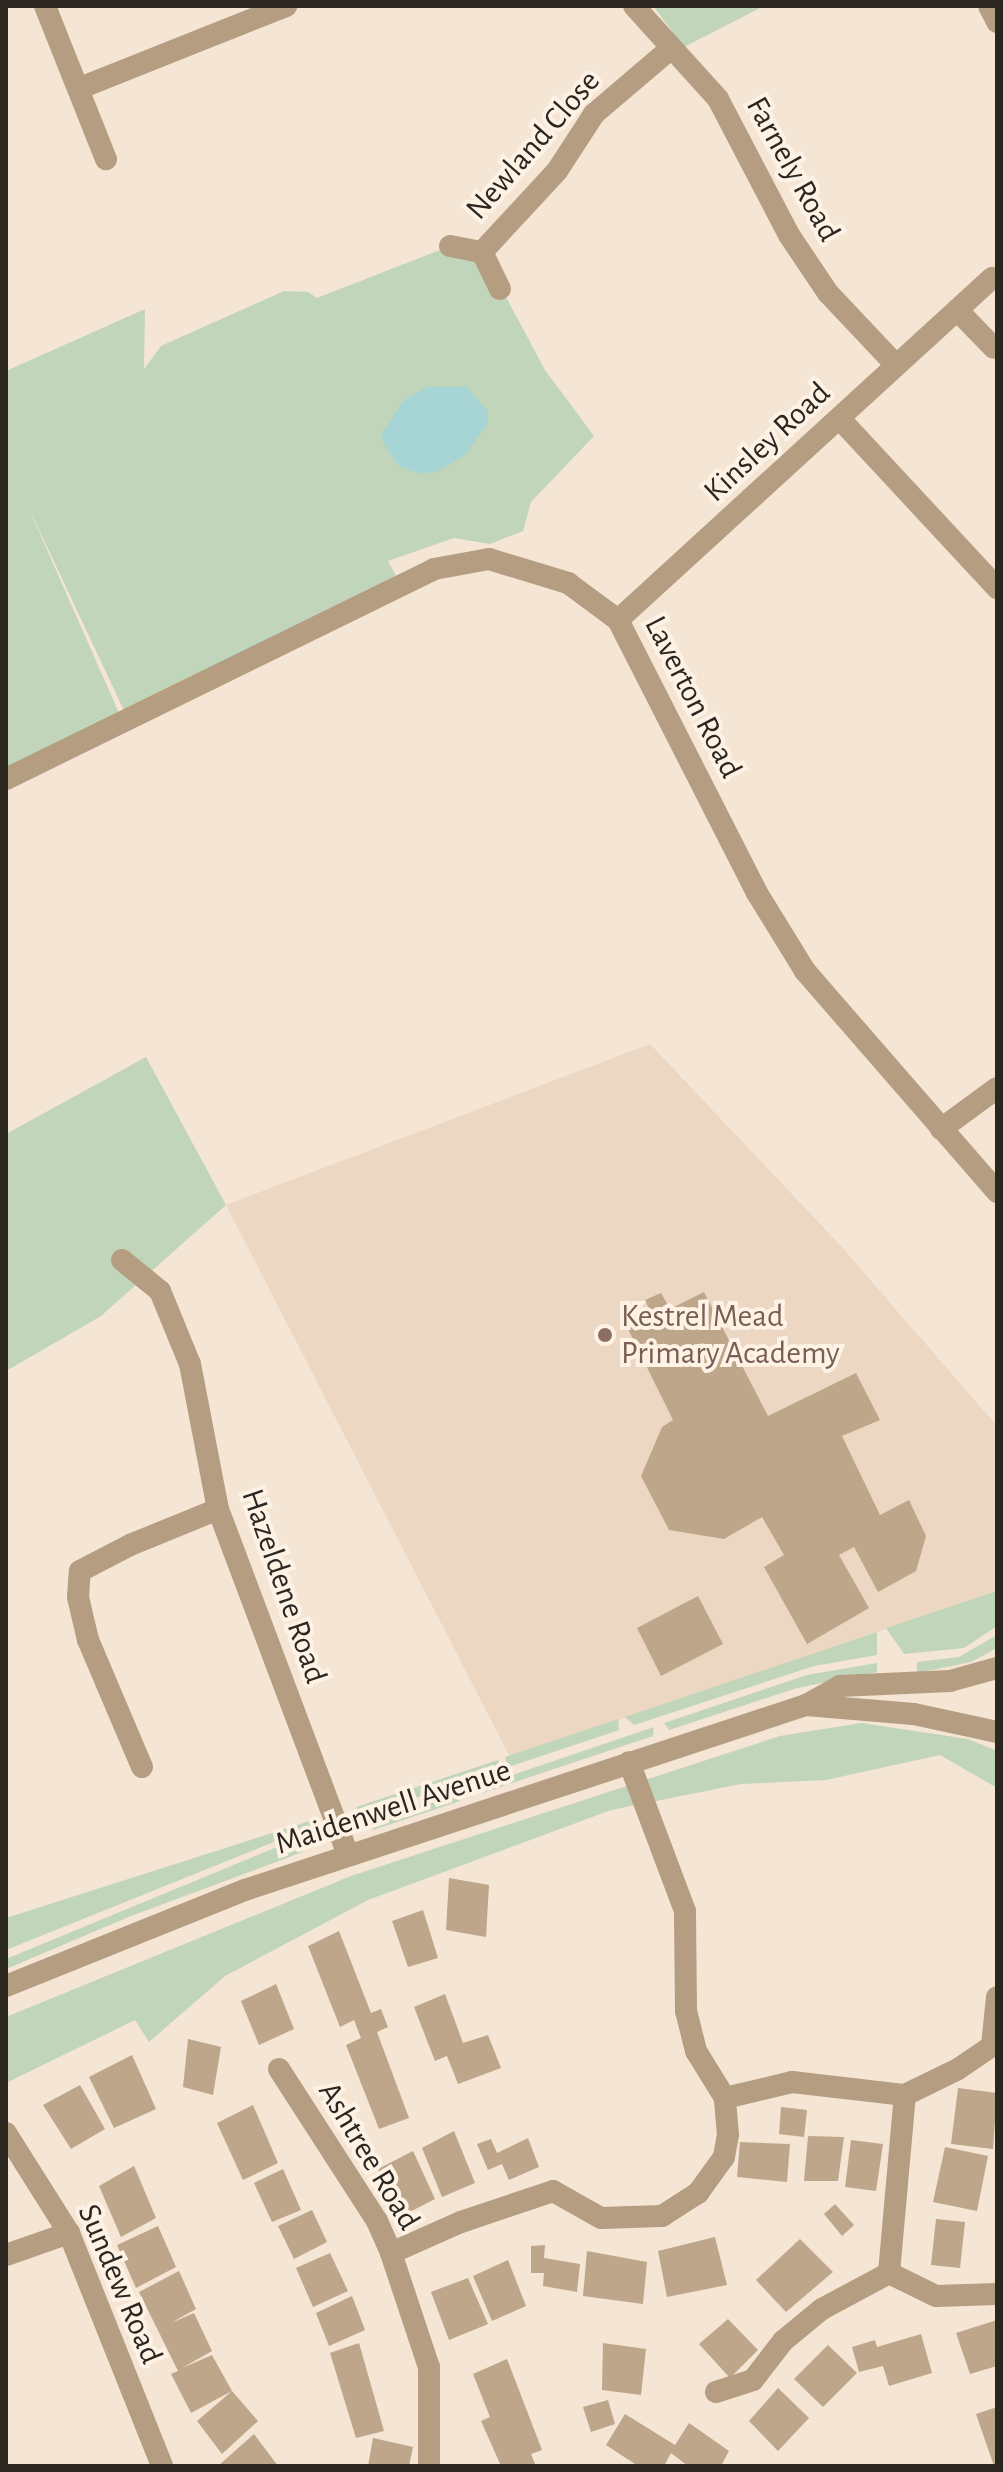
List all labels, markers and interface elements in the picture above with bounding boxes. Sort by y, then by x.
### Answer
street label: Newland Close [458,63,608,227]
street label: Farnely Road [738,90,848,248]
street label: Kinsley Road [696,374,838,510]
street label: Laverton Road [636,610,750,784]
place label: Kestrel Mead Primary Academy [621,1298,840,1373]
marker: Kestrel Mead Primary Academy [596,1326,614,1344]
street label: Hazeldene Road [233,1484,335,1688]
street label: Maidenwell Avenue [271,1751,515,1863]
street label: Ashtree Road [310,2075,428,2237]
street label: Sundew Road [69,2199,171,2369]

